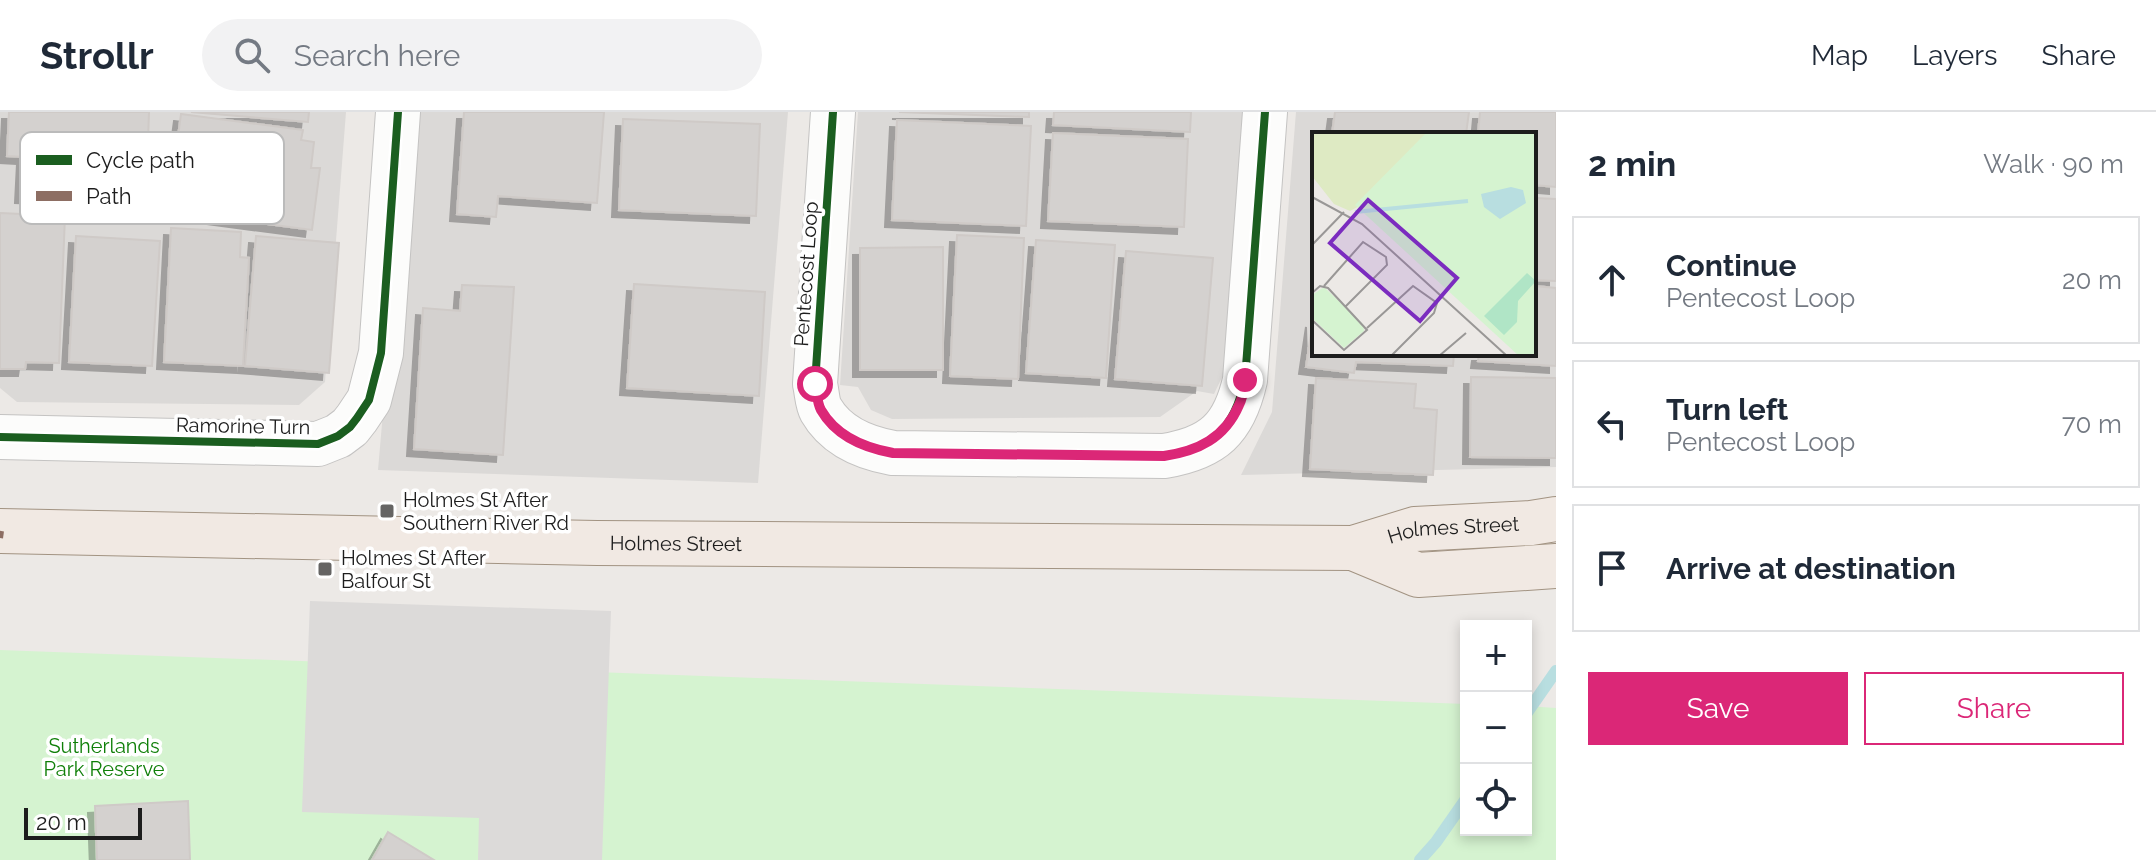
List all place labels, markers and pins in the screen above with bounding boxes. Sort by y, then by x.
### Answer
place label: Holmes St After Southern River Rd [403,488,569,535]
marker: Holmes St After Southern River Rd [378,502,396,520]
place label: Holmes St After Balfour St [341,546,486,593]
marker: Holmes St After Balfour St [316,560,334,578]

